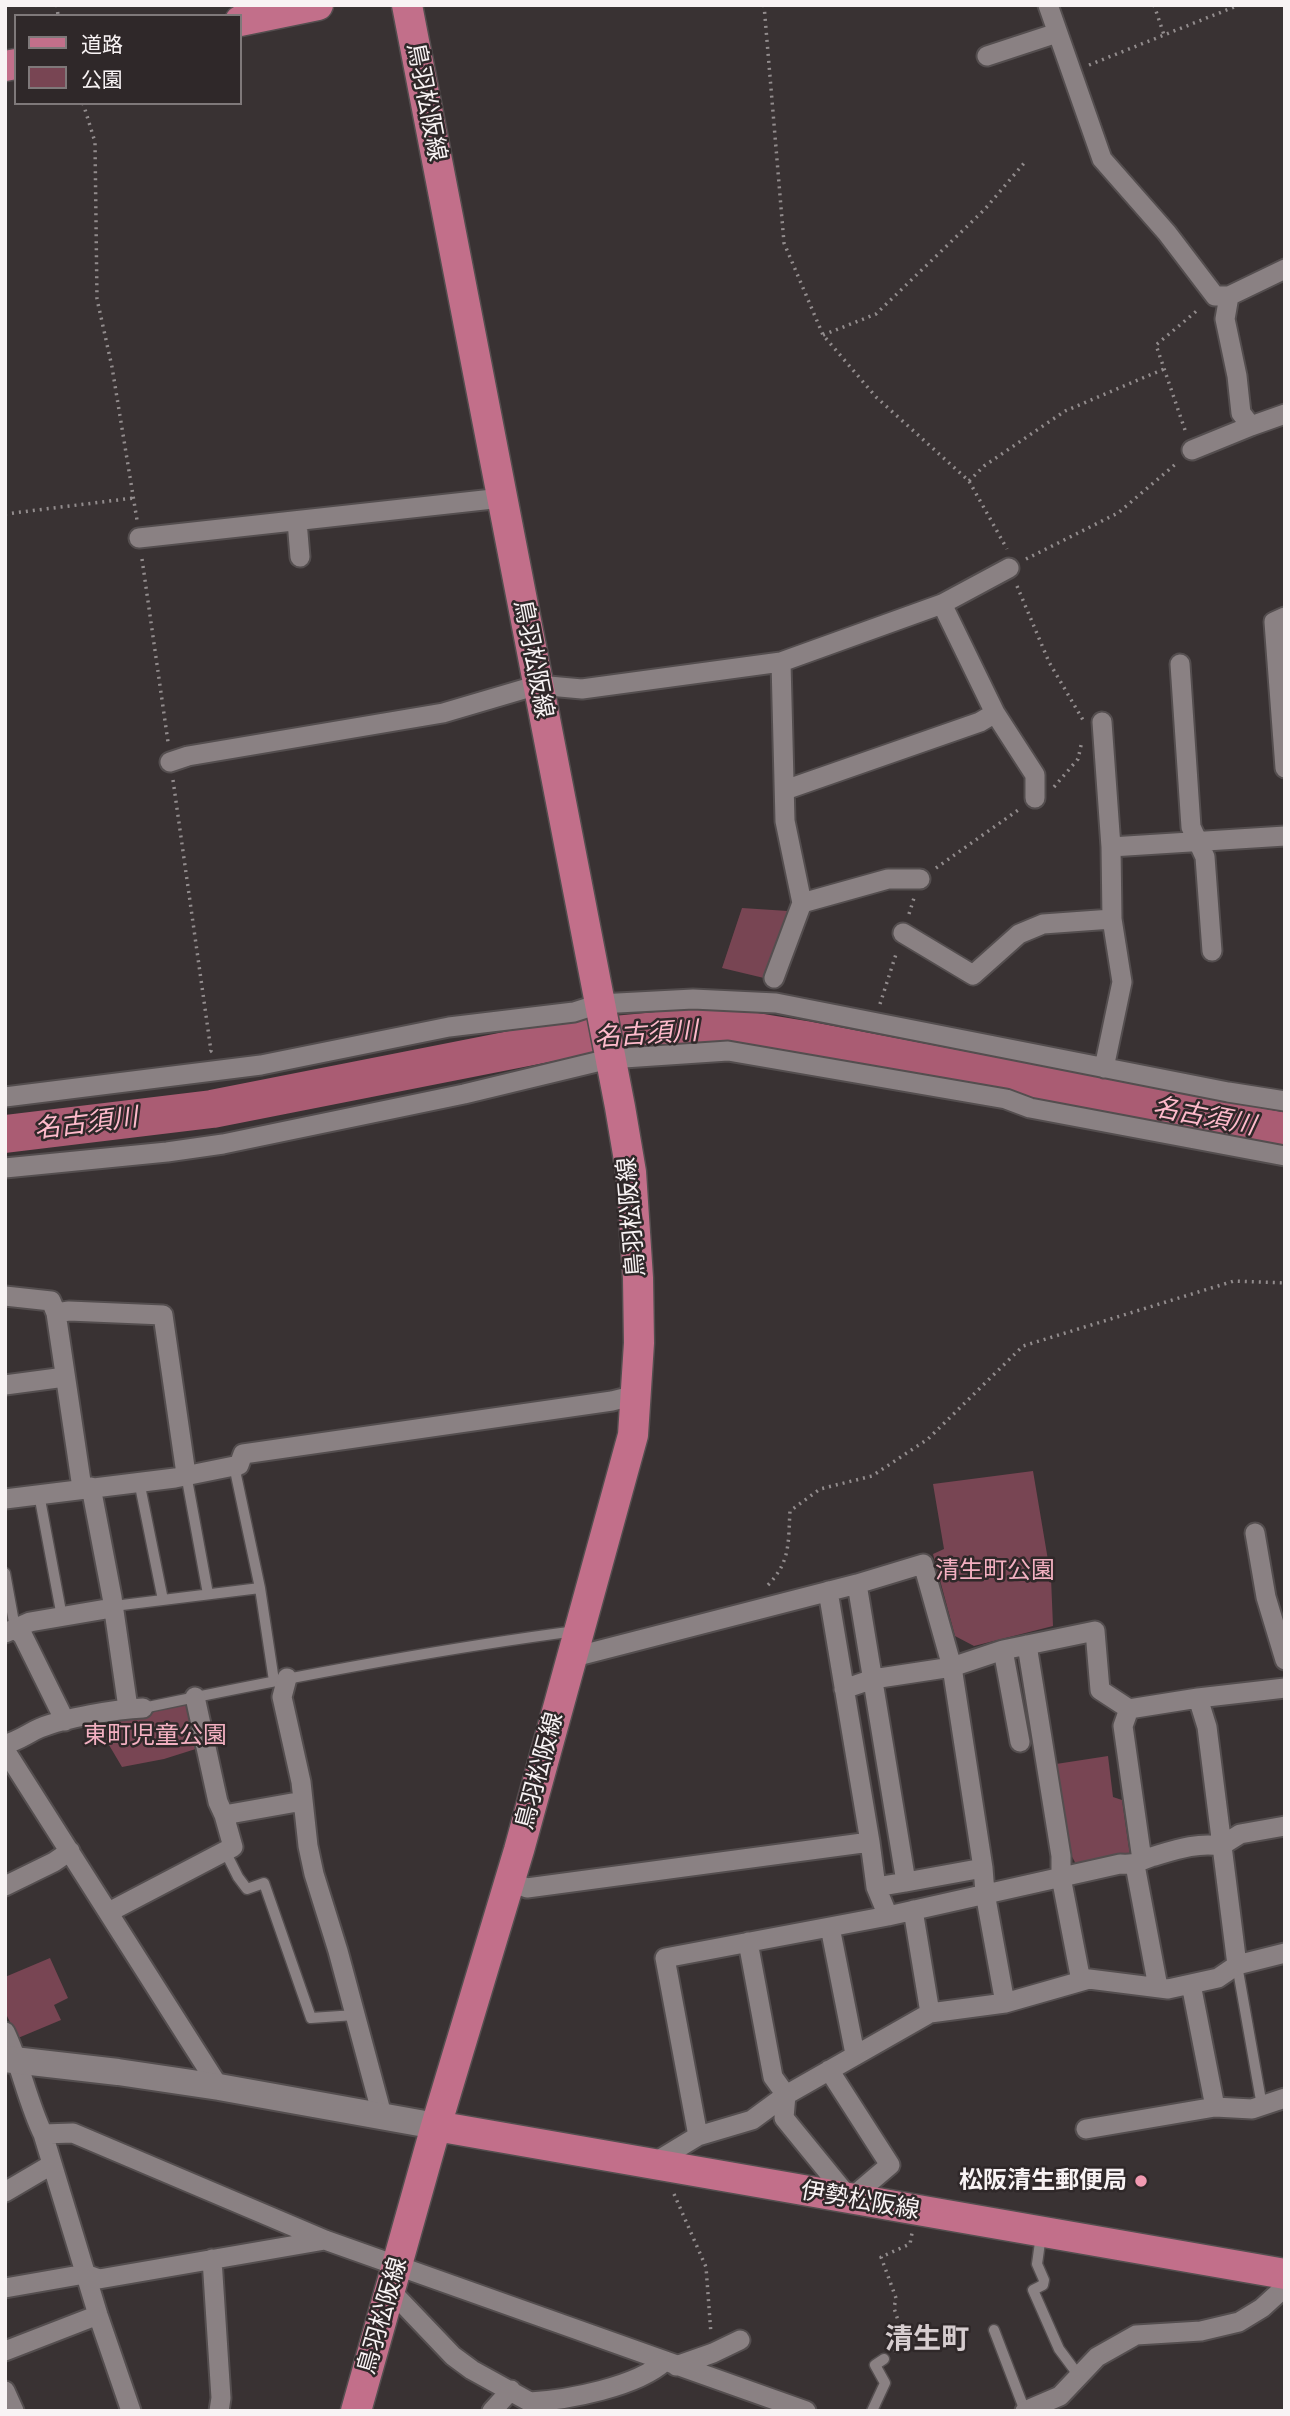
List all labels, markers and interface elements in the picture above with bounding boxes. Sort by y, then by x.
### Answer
legend [14,14,242,105]
text: 道路 [81,30,123,58]
street label: 鳥羽松阪線 [400,40,452,164]
text: 公園 [81,65,123,93]
street label: 鳥羽松阪線 [507,597,559,721]
water label: 名古須川 [593,1016,699,1054]
water label: 名古須川 [1150,1092,1258,1142]
water label: 名古須川 [32,1102,140,1146]
street label: 鳥羽松阪線 [612,1156,652,1278]
park label: 清生町公園 [935,1557,1055,1585]
street label: 鳥羽松阪線 [511,1709,569,1833]
park label: 東町児童公園 [83,1722,227,1750]
place label: 松阪清生郵便局 [959,2167,1127,2195]
marker: 松阪清生郵便局 [1133,2173,1149,2189]
street label: 伊勢松阪線 [798,2176,922,2226]
street label: 鳥羽松阪線 [353,2254,413,2378]
district label: 清生町 [885,2323,969,2357]

